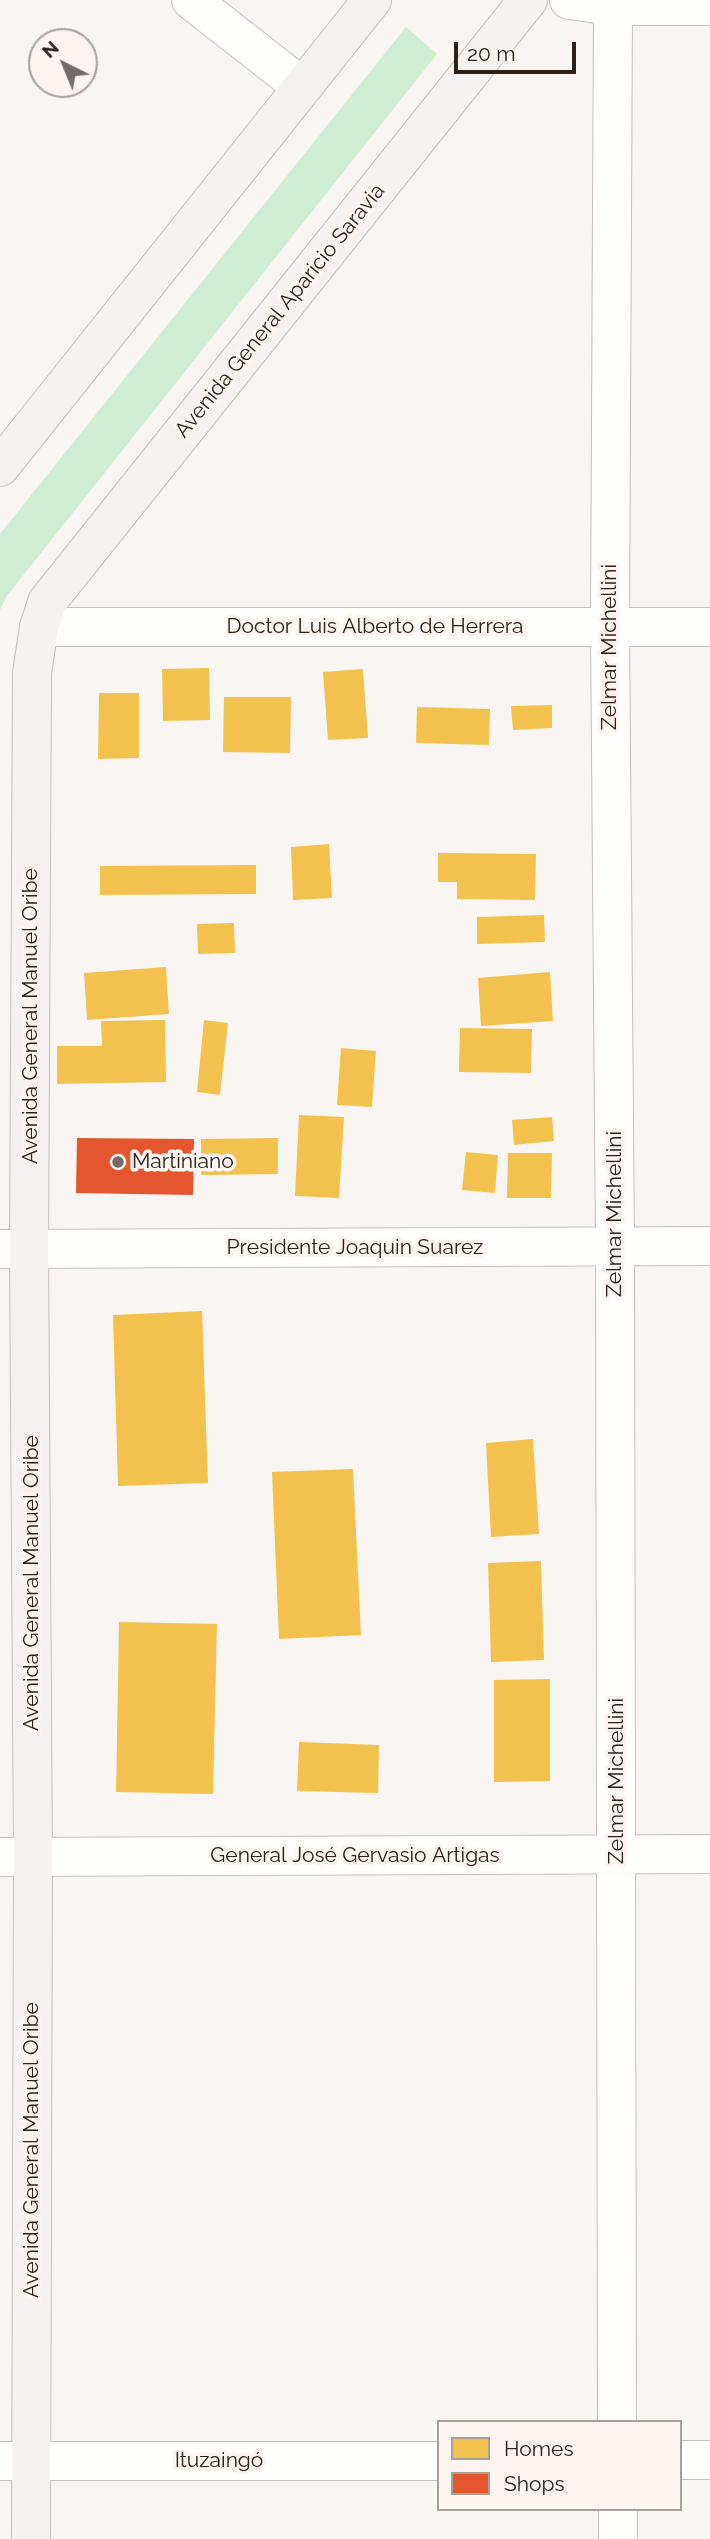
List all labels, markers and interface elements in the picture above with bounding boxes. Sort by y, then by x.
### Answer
north arrow [28,28,98,98]
scale bar [458,28,580,72]
text: N [37,36,63,62]
text: 20 m [467,41,515,66]
street label: Avenida General Aparicio Saravia [170,179,390,443]
street label: Zelmar Michellini [597,564,623,730]
street label: Doctor Luis Alberto de Herrera [226,614,524,640]
street label: Avenida General Manuel Oribe [18,868,44,1164]
street label: Zelmar Michellini [602,1131,628,1297]
place label: Martiniano [132,1149,234,1175]
marker: Martiniano [110,1154,126,1170]
street label: Presidente Joaquin Suarez [227,1235,483,1261]
street label: Avenida General Manuel Oribe [19,1435,45,1731]
street label: Zelmar Michellini [604,1698,630,1864]
street label: General José Gervasio Artigas [210,1843,500,1869]
street label: Avenida General Manuel Oribe [19,2002,45,2298]
legend [437,2420,682,2511]
text: Homes [504,2436,574,2461]
street label: Ituzaingó [175,2448,263,2474]
text: Shops [504,2471,565,2496]

